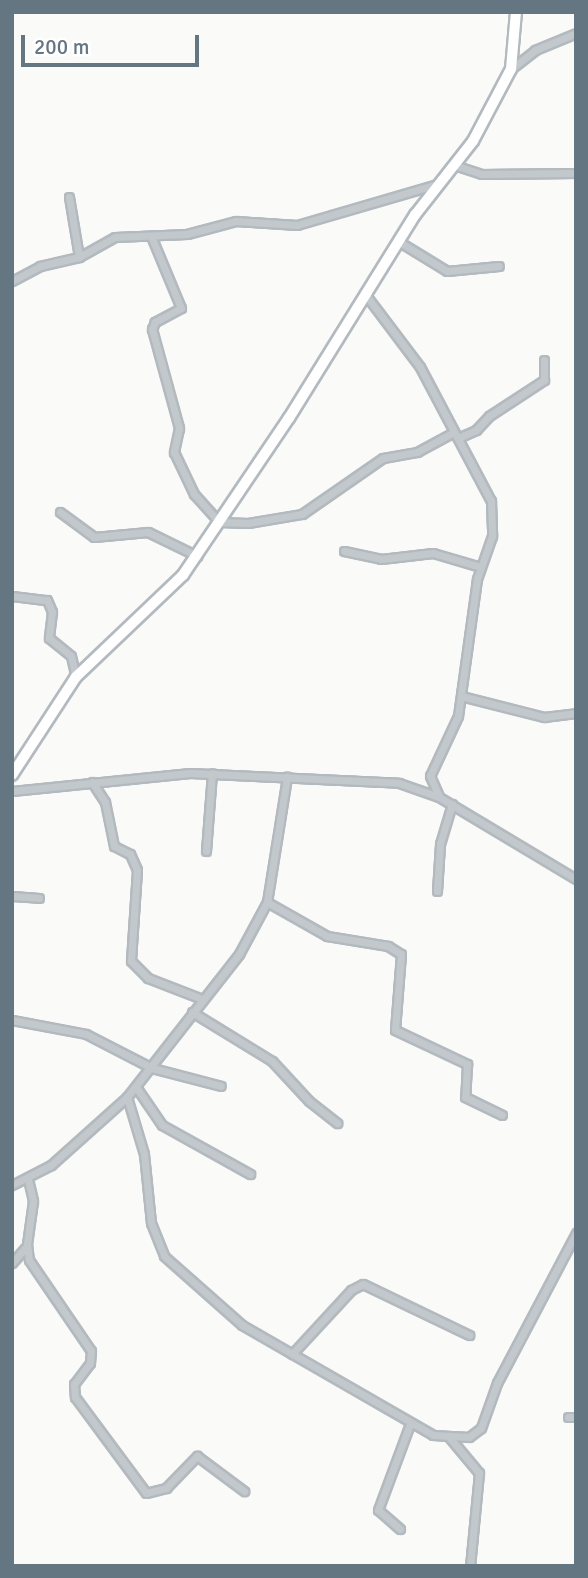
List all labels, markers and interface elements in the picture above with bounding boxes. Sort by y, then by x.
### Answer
scale bar [24,21,203,65]
text: 200 m [34,34,89,60]

